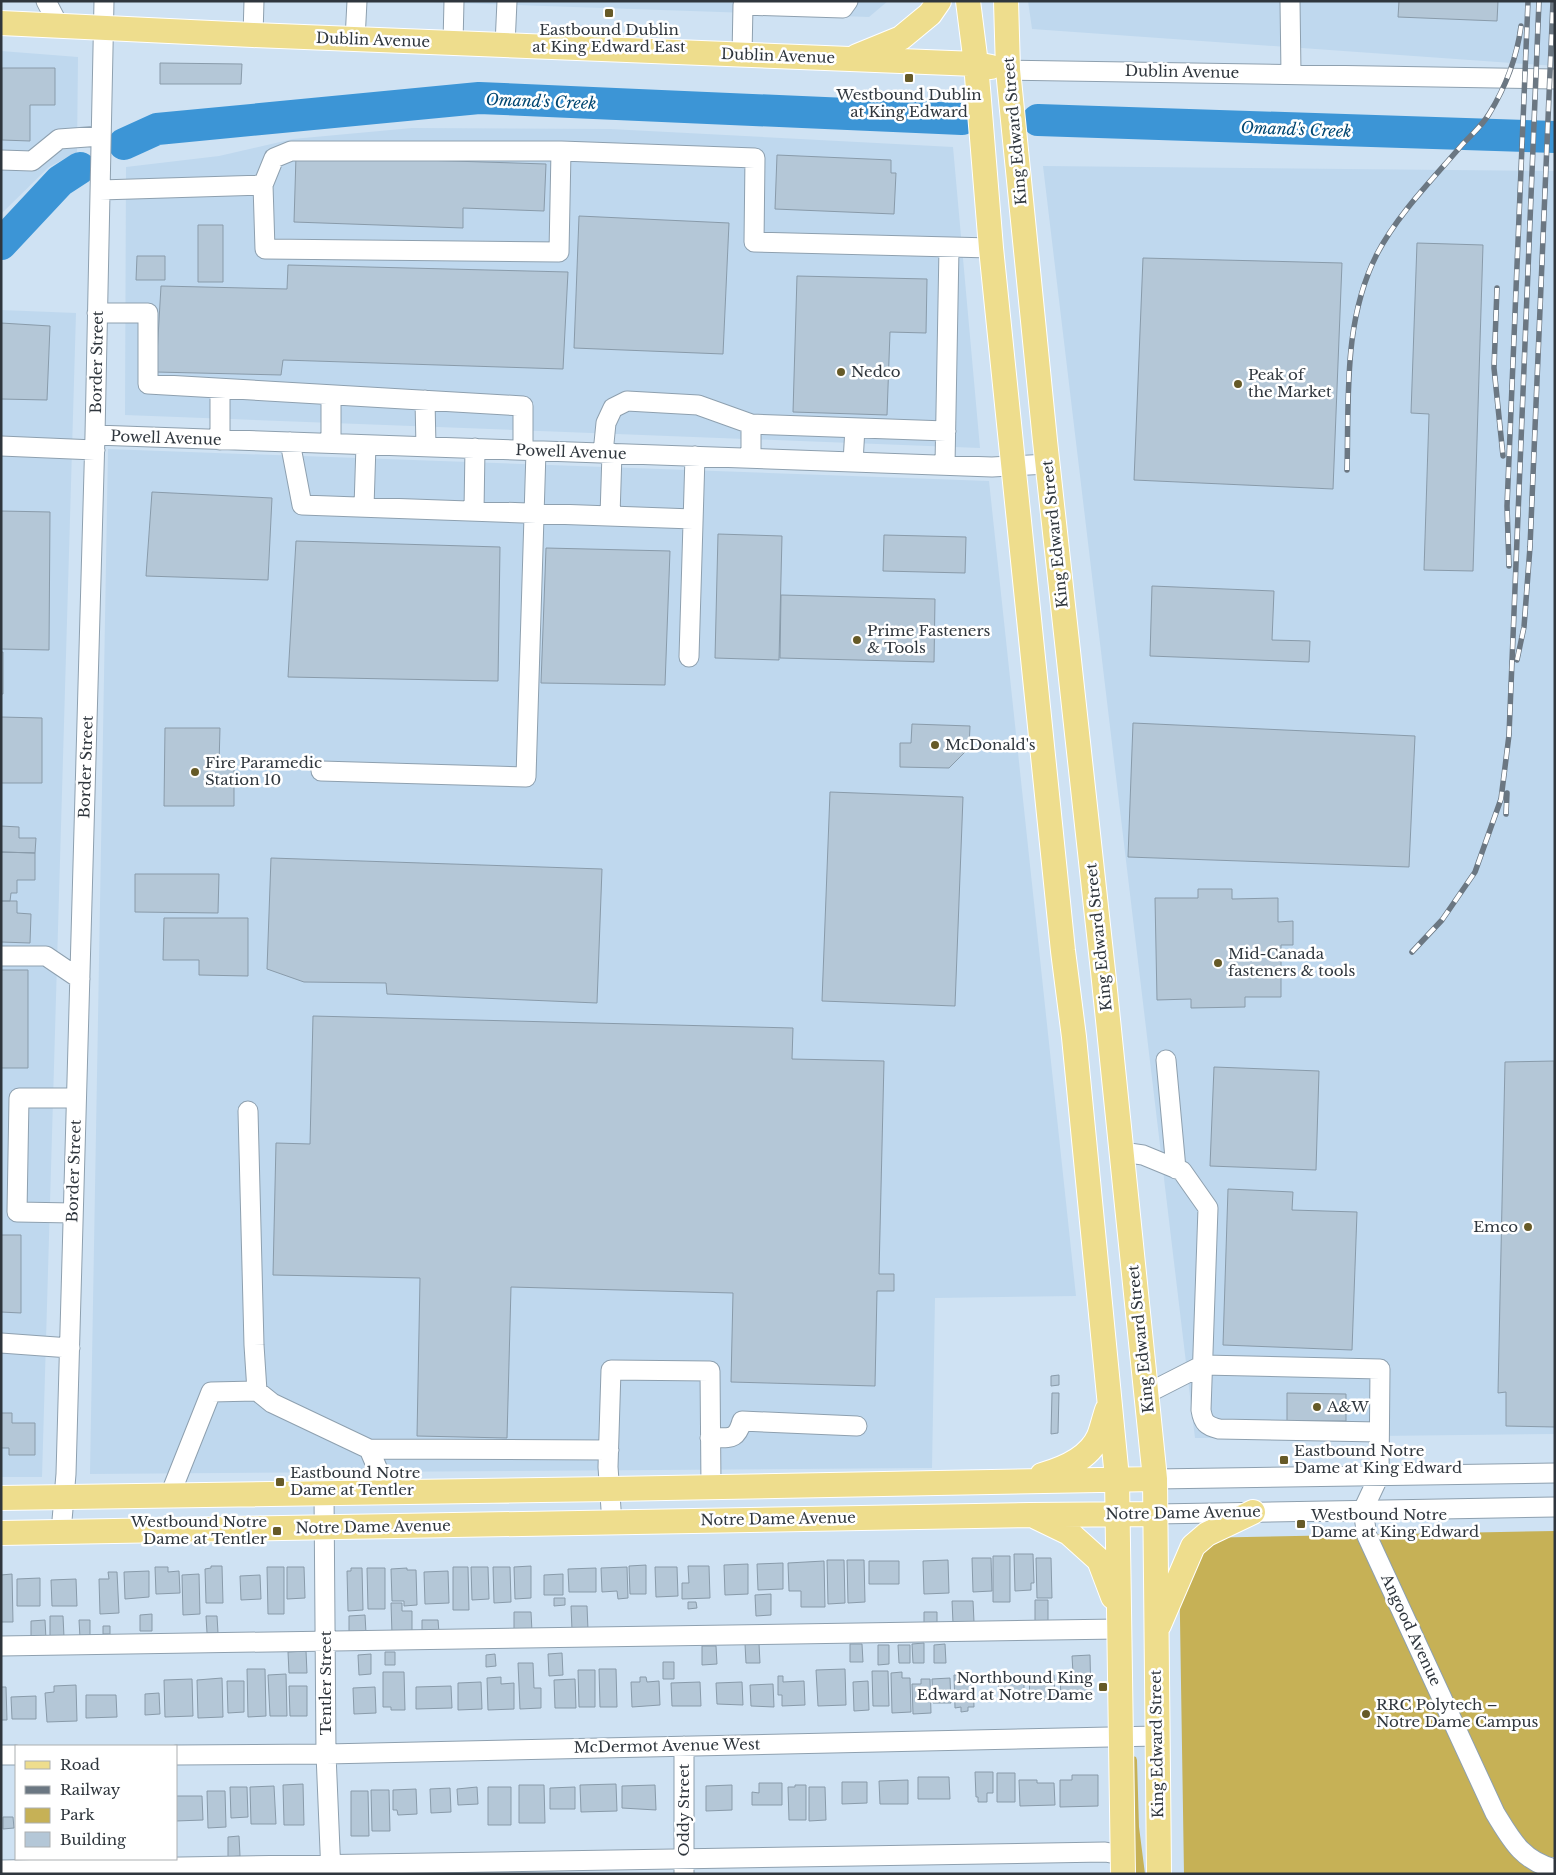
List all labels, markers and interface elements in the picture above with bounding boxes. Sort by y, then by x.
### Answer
marker: Eastbound Dublin at King Edward East [603,7,615,19]
place label: Eastbound Dublin at King Edward East [532,20,686,56]
street label: Dublin Avenue [316,28,430,51]
street label: Dublin Avenue [721,44,835,67]
street label: King Edward Street [999,56,1030,206]
street label: Dublin Avenue [1125,61,1239,82]
marker: Westbound Dublin at King Edward [903,72,915,84]
place label: Westbound Dublin at King Edward [835,85,982,121]
water label: Omand's Creek [485,89,597,113]
water label: Omand's Creek [1240,117,1352,141]
street label: Border Street [86,310,107,414]
place label: Nedco [851,362,901,381]
place label: Peak of the Market [1248,365,1332,401]
marker: Nedco [835,366,847,378]
marker: Peak of the Market [1232,378,1244,390]
street label: Powell Avenue [110,426,222,449]
street label: Powell Avenue [515,440,627,463]
street label: King Edward Street [1037,459,1072,609]
place label: Prime Fasteners & Tools [867,621,991,657]
marker: Prime Fasteners & Tools [851,634,863,646]
street label: Border Street [74,715,97,819]
place label: McDonald's [945,735,1036,754]
marker: McDonald's [929,739,941,751]
place label: Fire Paramedic Station 10 [205,753,322,789]
marker: Fire Paramedic Station 10 [189,766,201,778]
street label: King Edward Street [1081,862,1116,1012]
place label: Mid-Canada fasteners & tools [1228,944,1355,980]
marker: Mid-Canada fasteners & tools [1212,957,1224,969]
street label: Border Street [62,1119,85,1223]
place label: Emco [1473,1217,1518,1236]
marker: Emco [1522,1221,1534,1233]
street label: King Edward Street [1123,1264,1158,1414]
place label: A&W [1326,1397,1369,1416]
marker: A&W [1311,1401,1323,1413]
place label: Eastbound Notre Dame at King Edward [1294,1441,1462,1477]
marker: Eastbound Notre Dame at King Edward [1278,1454,1290,1466]
place label: Eastbound Notre Dame at Tentler [290,1463,420,1499]
marker: Eastbound Notre Dame at Tentler [274,1476,286,1488]
street label: Notre Dame Avenue [1105,1502,1261,1523]
place label: Westbound Notre Dame at King Edward [1310,1505,1479,1541]
street label: Notre Dame Avenue [700,1508,856,1529]
place label: Westbound Notre Dame at Tentler [130,1512,268,1548]
street label: Notre Dame Avenue [295,1516,451,1537]
marker: Westbound Notre Dame at King Edward [1295,1518,1307,1530]
marker: Westbound Notre Dame at Tentler [271,1525,283,1537]
street label: Angood Avenue [1377,1570,1446,1689]
street label: Tentler Street [316,1630,335,1735]
place label: Northbound King Edward at Notre Dame [917,1668,1094,1704]
street label: King Edward Street [1146,1669,1167,1819]
marker: Northbound King Edward at Notre Dame [1097,1681,1109,1693]
place label: RRC Polytech – Notre Dame Campus [1376,1695,1539,1731]
marker: RRC Polytech – Notre Dame Campus [1360,1708,1372,1720]
street label: McDermot Avenue West [573,1734,761,1757]
legend [15,1745,178,1860]
text: Road [60,1755,100,1774]
street label: Oddy Street [674,1763,693,1856]
text: Railway [60,1780,121,1799]
text: Park [60,1805,96,1824]
text: Building [60,1830,127,1849]

